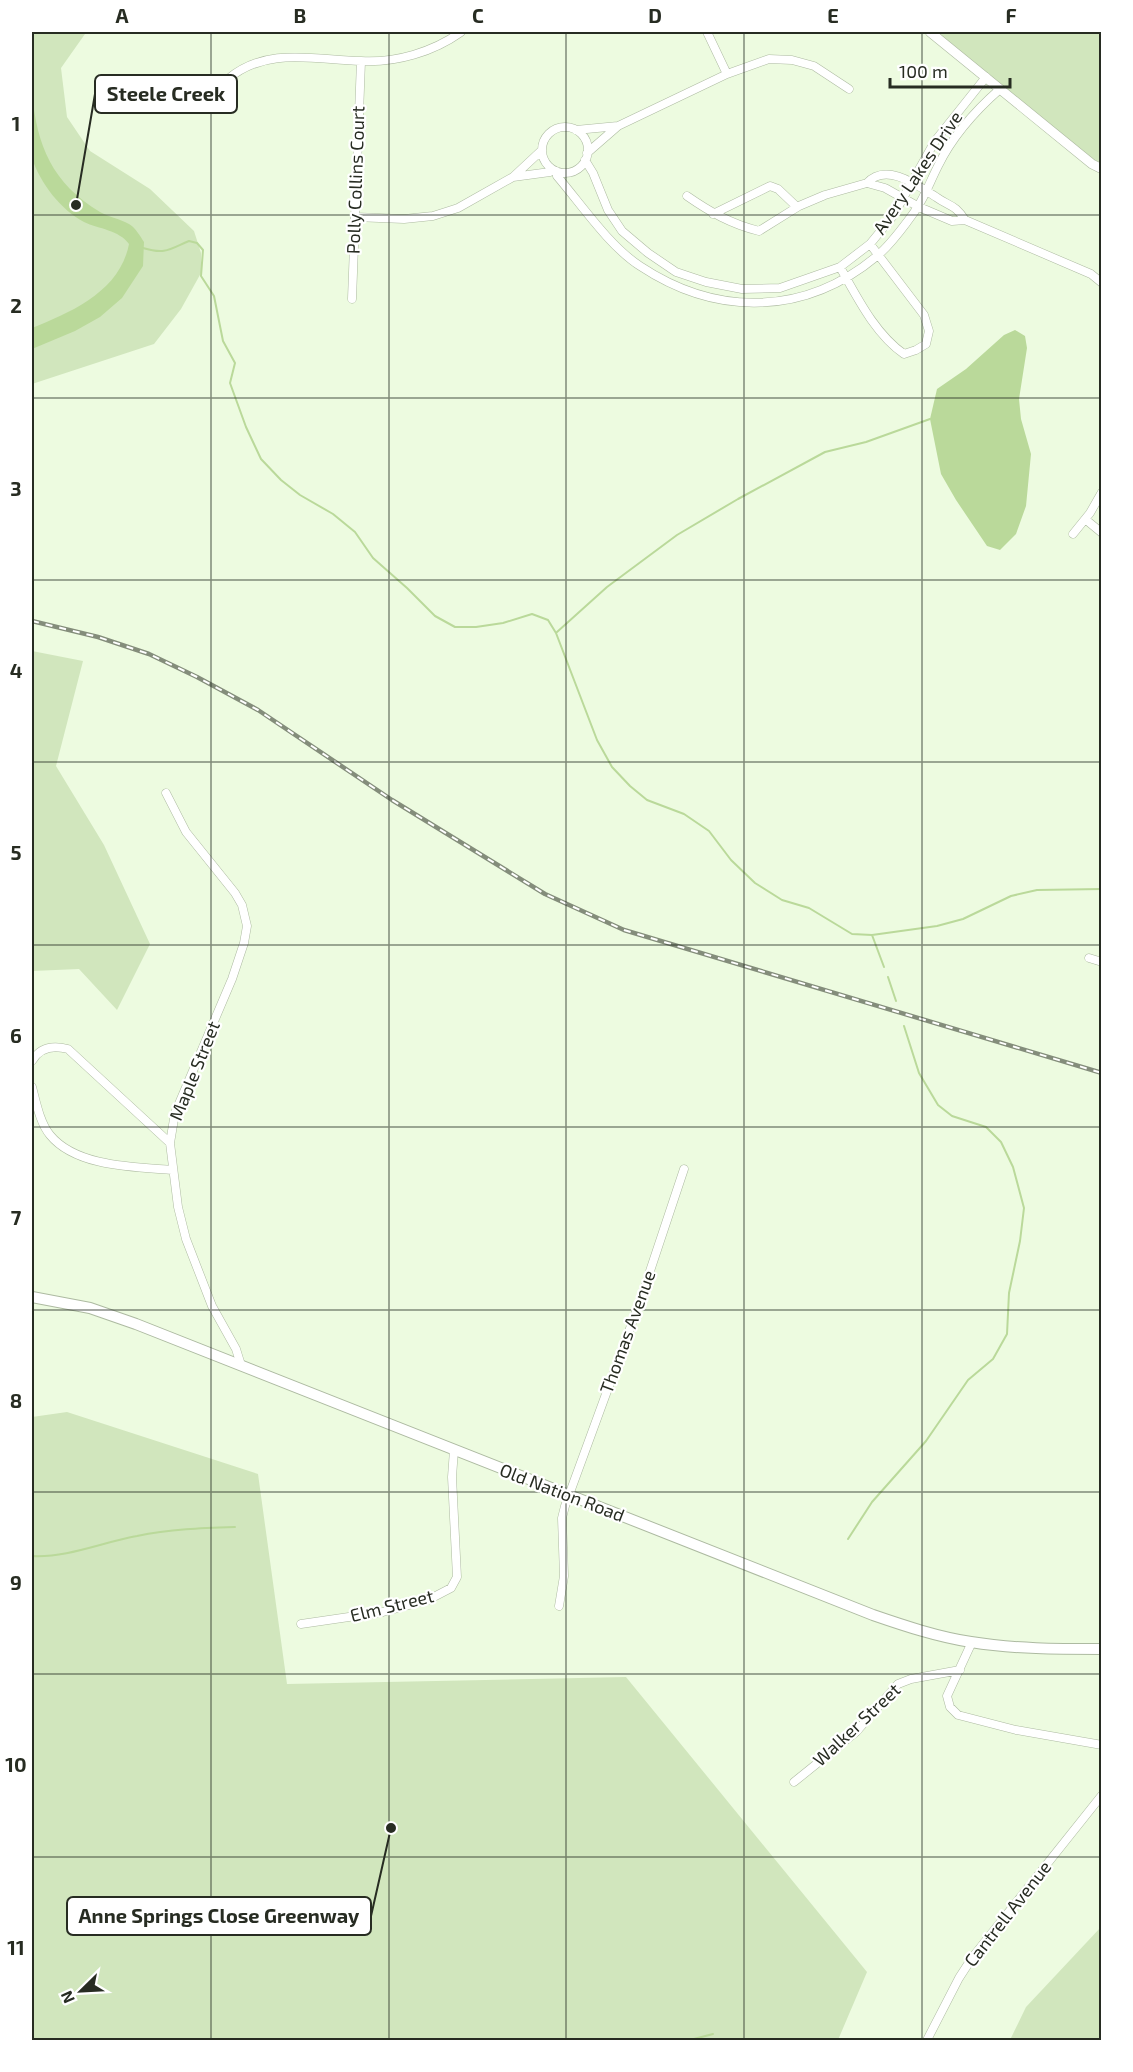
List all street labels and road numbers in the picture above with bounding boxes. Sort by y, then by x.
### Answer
street label: Polly Collins Court [341,105,369,254]
street label: Avery Lakes Drive [868,107,967,238]
street label: Maple Street [164,1018,224,1123]
street label: Thomas Avenue [595,1267,660,1396]
street label: Old Nation Road [497,1458,628,1526]
street label: Elm Street [348,1584,436,1626]
street label: Walker Street [808,1678,905,1770]
street label: Cantrell Avenue [959,1856,1055,1971]

